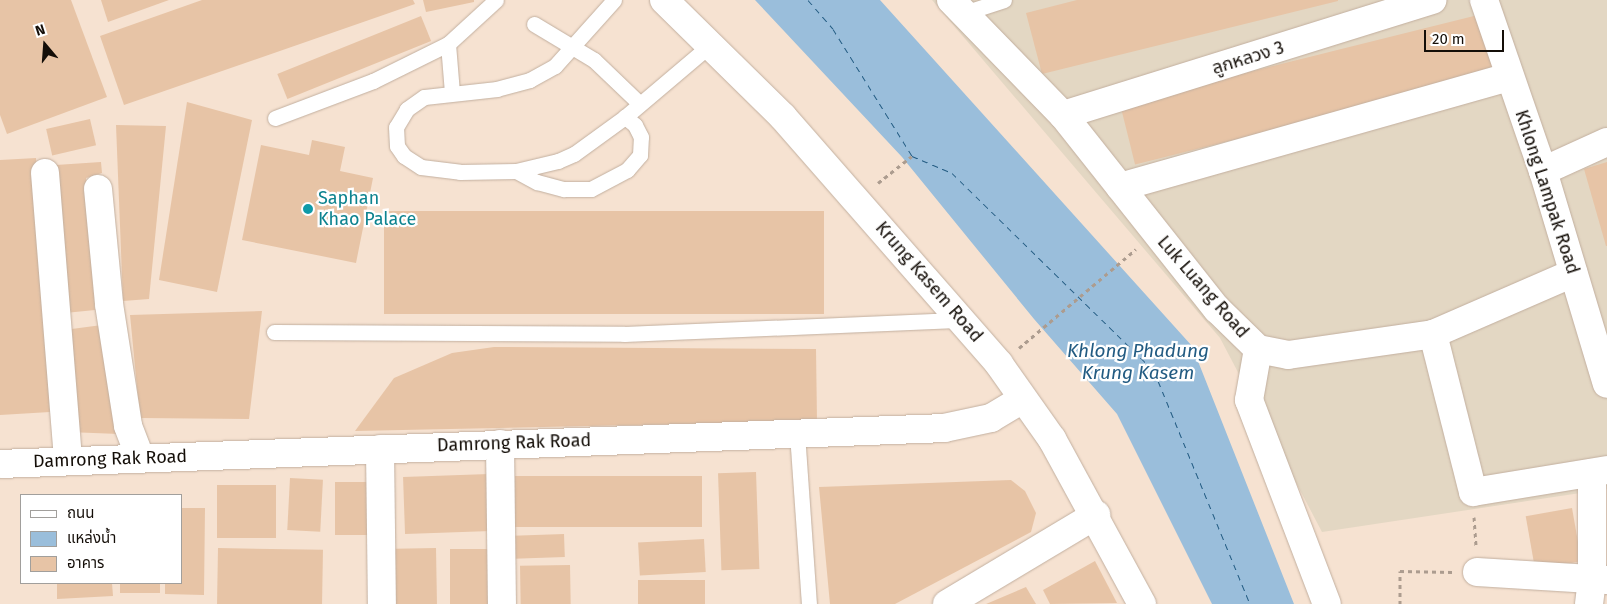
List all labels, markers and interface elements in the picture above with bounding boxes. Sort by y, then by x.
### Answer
north arrow [20,20,70,70]
scale bar [1427,20,1507,52]
text: N [33,21,47,40]
text: 20 m [1432,30,1465,48]
street label: ลูกหลวง 3 [1209,37,1287,79]
street label: Khlong Lampak Road [1510,107,1584,277]
place label: Saphan Khao Palace [318,188,416,230]
marker: Saphan Khao Palace [302,203,314,215]
street label: Krung Kasem Road [871,217,987,347]
street label: Luk Luang Road [1153,231,1253,343]
water label: Khlong Phadung Krung Kasem [1067,340,1209,384]
street label: Damrong Rak Road [437,430,591,456]
street label: Damrong Rak Road [33,446,187,472]
legend [20,494,182,584]
text: ถนน [67,504,94,522]
text: แหล่งน้ำ [67,529,116,547]
text: อาคาร [67,554,104,572]

